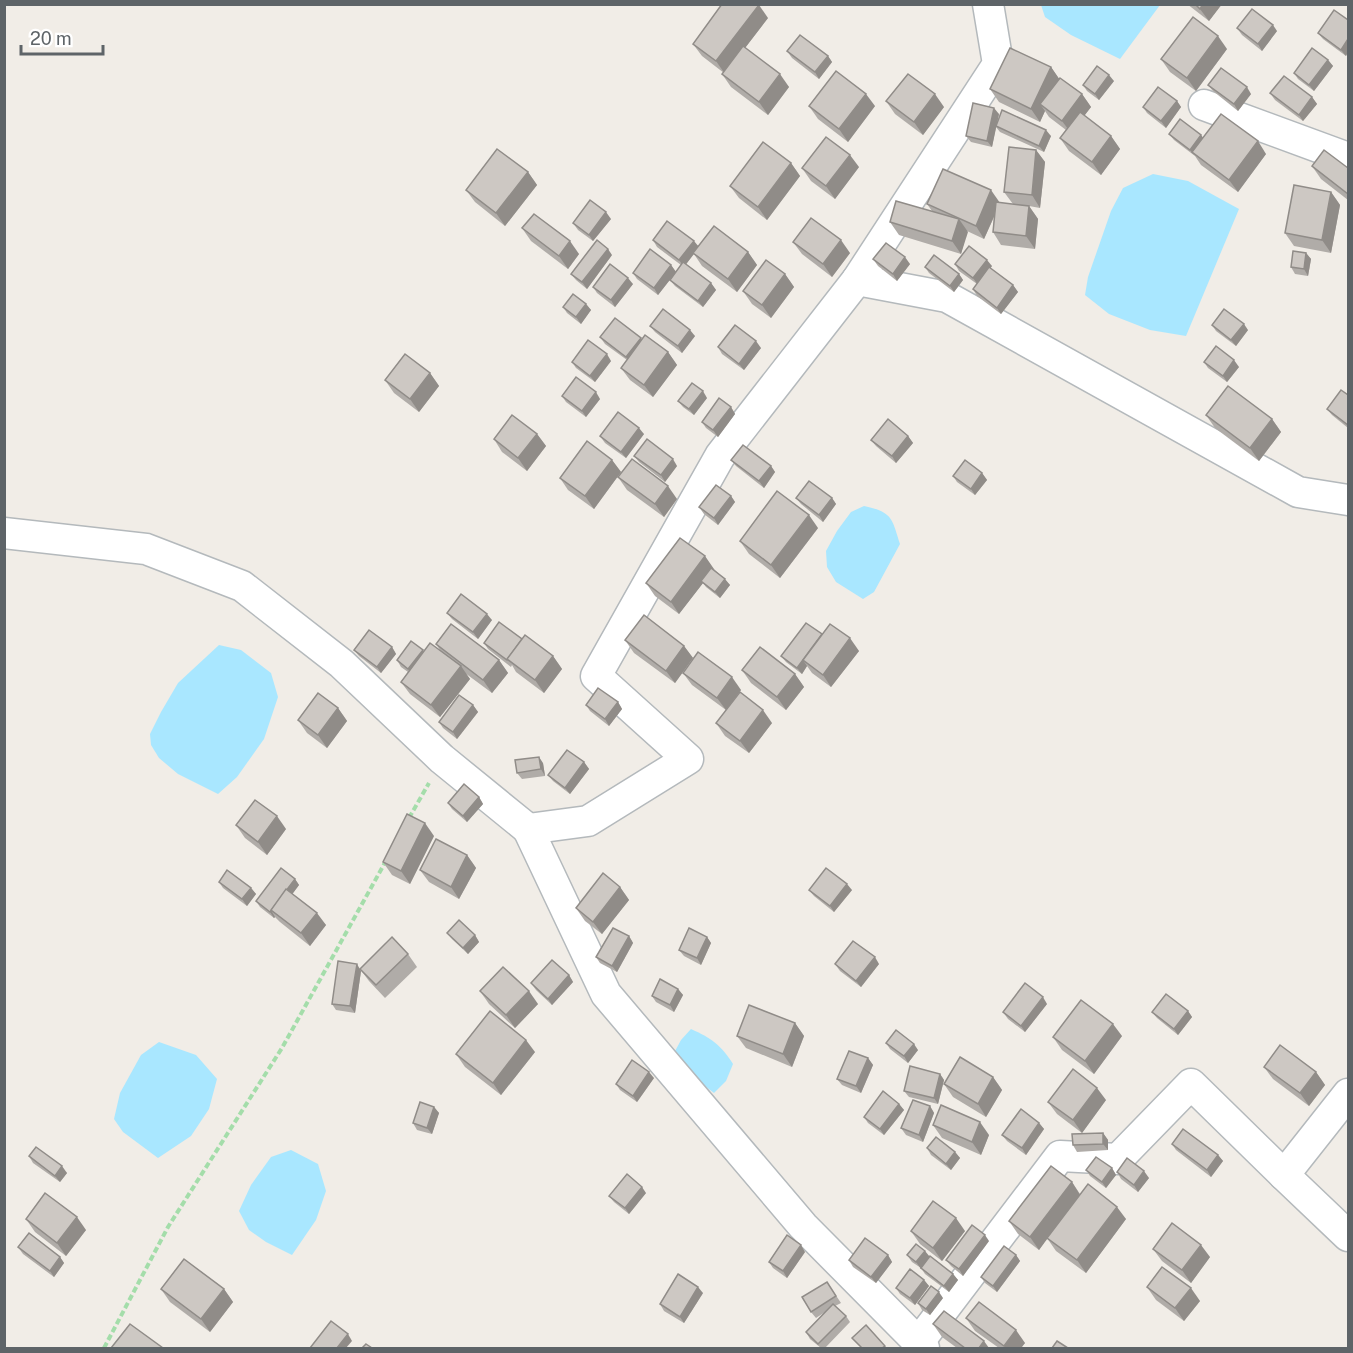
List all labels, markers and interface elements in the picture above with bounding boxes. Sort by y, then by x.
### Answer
scale bar [21,18,104,56]
text: 20 m [30,28,72,49]

